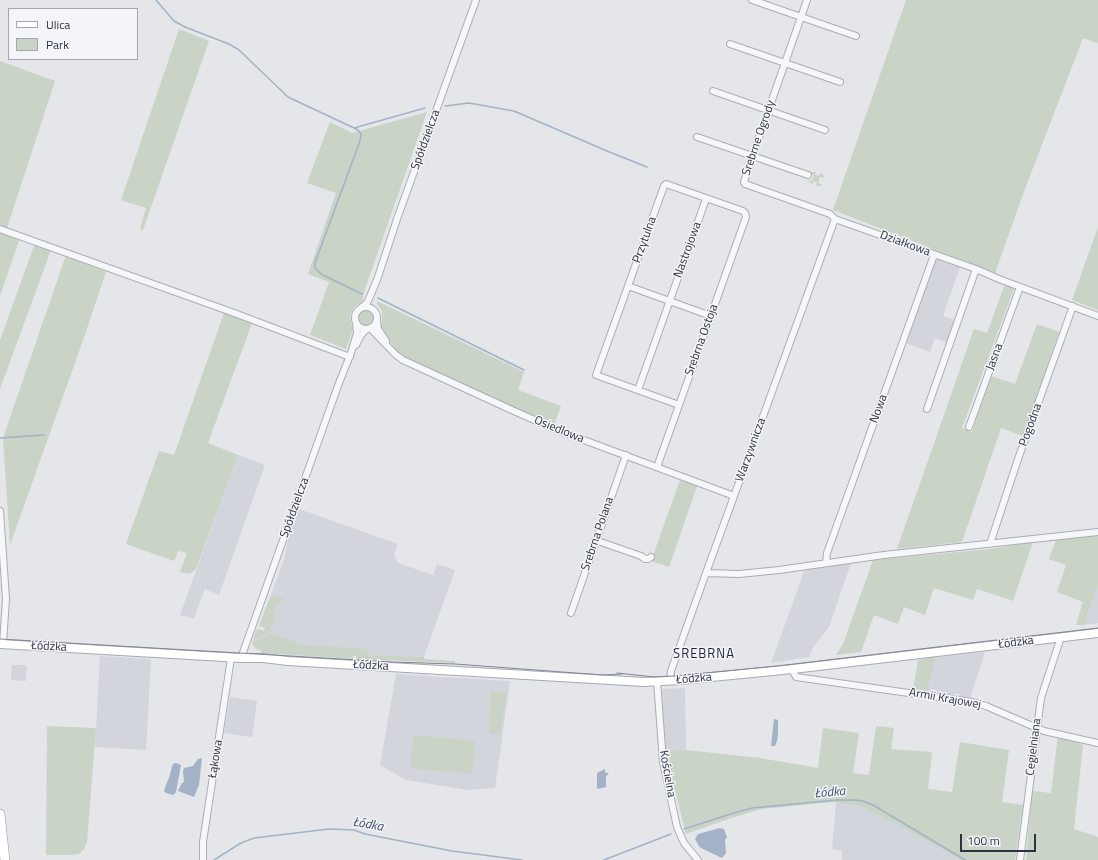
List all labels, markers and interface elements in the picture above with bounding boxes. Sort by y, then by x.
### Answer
legend [8,8,138,60]
text: Ulica [46,15,70,34]
text: Park [46,35,69,54]
street label: Srebrne Ogrody [739,98,779,178]
street label: Spółdzielcza [408,108,444,172]
street label: Przytulna [630,215,660,265]
street label: Nastrojowa [671,220,705,280]
street label: Działkowa [878,228,932,260]
street label: Srebrna Ostoja [682,302,722,378]
street label: Jasna [984,342,1006,372]
street label: Nowa [867,393,891,425]
street label: Pogodna [1017,402,1045,448]
street label: Osiedlowa [532,413,586,447]
street label: Warzywnicza [733,416,769,484]
street label: Spółdzielcza [277,476,313,540]
street label: Srebrna Polana [579,495,617,573]
street label: Łódzka [997,634,1035,652]
street label: Łódzka [31,639,67,655]
district label: SREBRNA [673,647,735,663]
street label: Łódzka [353,658,389,674]
street label: Łódzka [676,670,712,688]
street label: Armii Krajowej [908,686,982,712]
street label: Cegielniana [1023,718,1045,776]
street label: Łąkowa [206,739,226,779]
street label: Kościelna [656,749,678,799]
water label: Łódka [814,784,846,802]
water label: Łódka [352,815,384,835]
scale bar [962,826,1038,852]
text: 100 m [967,831,1000,850]

